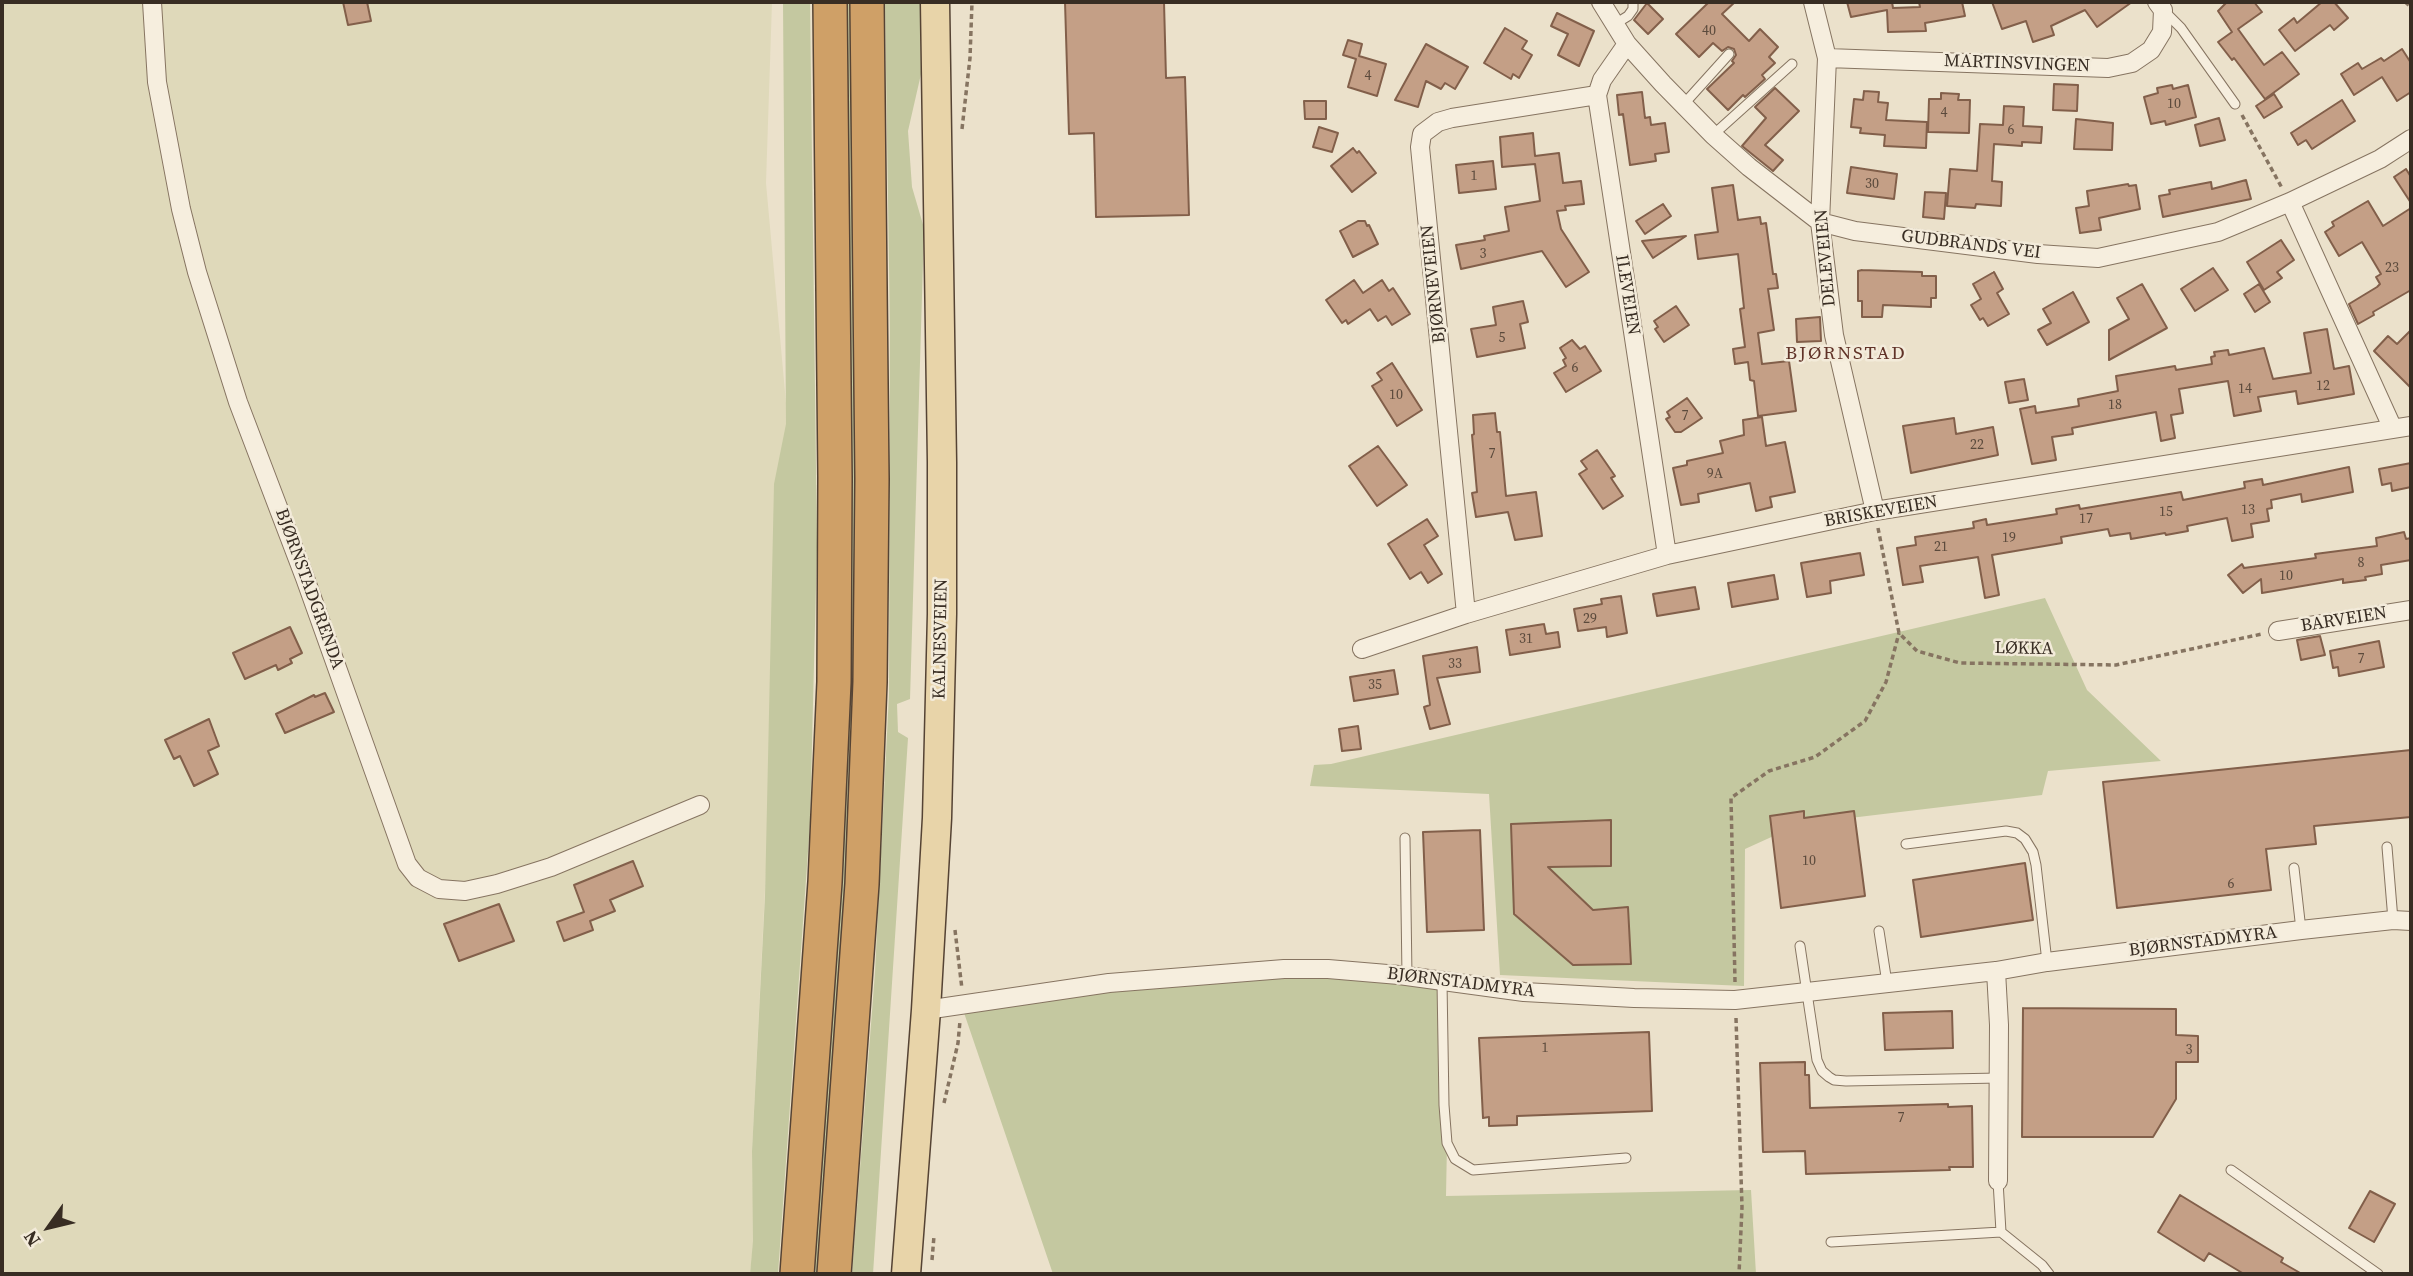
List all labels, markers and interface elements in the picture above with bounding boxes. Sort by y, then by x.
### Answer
house number: 40 [1702,23,1716,39]
street label: MARTINSVINGEN [1944,51,2090,77]
house number: 4 [1365,68,1371,84]
house number: 10 [2167,96,2181,112]
house number: 4 [1941,105,1947,121]
house number: 6 [2008,122,2014,138]
house number: 1 [1471,168,1477,184]
house number: 30 [1865,176,1879,192]
street label: DELEVEIEN [1811,208,1841,308]
street label: BJØRNEVEIEN [1417,224,1451,344]
street label: GUDBRANDS VEI [1900,226,2042,264]
house number: 3 [1480,246,1486,262]
street label: ILEVEIEN [1610,253,1644,337]
house number: 23 [2385,260,2399,276]
house number: 5 [1499,330,1505,346]
district label: BJØRNSTAD [1786,343,1906,365]
house number: 6 [1572,360,1578,376]
house number: 12 [2316,378,2330,394]
house number: 14 [2238,381,2252,397]
house number: 10 [1389,387,1403,403]
house number: 18 [2108,397,2122,413]
house number: 7 [1682,408,1688,424]
house number: 22 [1970,437,1984,453]
house number: 7 [1489,446,1495,462]
house number: 9A [1707,466,1723,482]
street label: BRISKEVEIEN [1823,491,1939,533]
house number: 13 [2241,502,2255,518]
house number: 15 [2159,504,2173,520]
street label: BJØRNSTADGRENDA [270,506,348,672]
house number: 17 [2079,511,2093,527]
house number: 19 [2002,530,2016,546]
house number: 21 [1934,539,1948,555]
house number: 8 [2358,555,2364,571]
house number: 10 [2279,568,2293,584]
street label: KALNESVEIEN [929,578,953,700]
street label: BARVEIEN [2299,603,2389,637]
house number: 29 [1583,611,1597,627]
house number: 31 [1519,631,1533,647]
street label: LØKKA [1994,638,2054,660]
house number: 7 [2358,651,2364,667]
house number: 33 [1448,656,1462,672]
house number: 35 [1368,677,1382,693]
house number: 10 [1802,853,1816,869]
house number: 6 [2228,876,2234,892]
street label: BJØRNSTADMYRA [2128,922,2278,962]
street label: BJØRNSTADMYRA [1386,963,1536,1003]
house number: 1 [1542,1040,1548,1056]
house number: 3 [2186,1042,2192,1058]
house number: 7 [1898,1110,1904,1126]
north arrow [14,1192,84,1262]
text: N [17,1226,46,1252]

